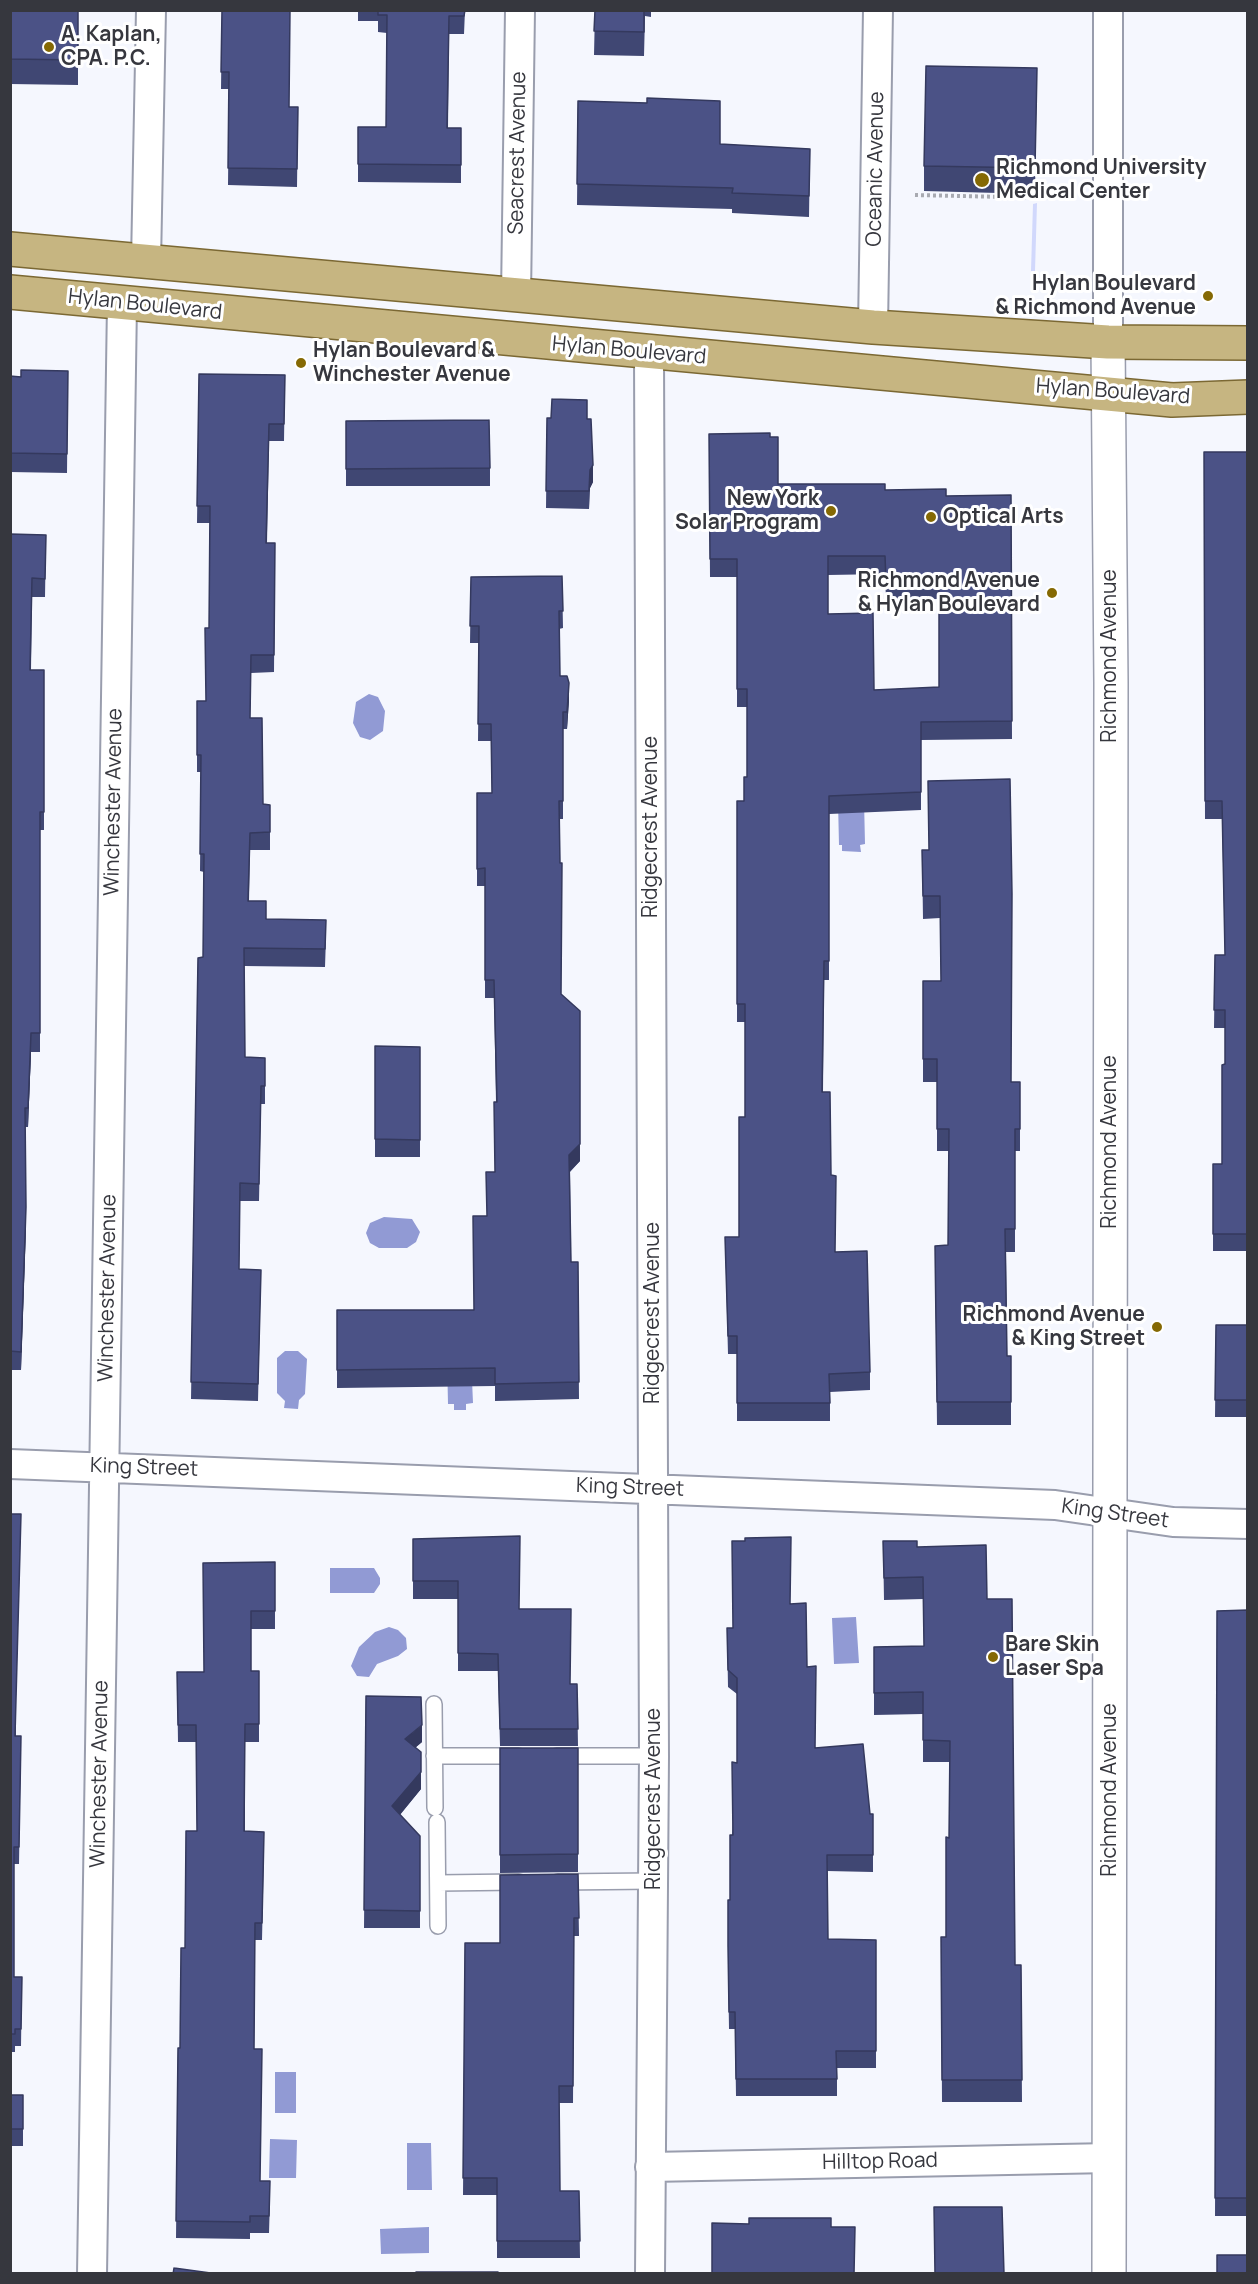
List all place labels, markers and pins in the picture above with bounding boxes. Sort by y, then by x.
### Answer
place label: A. Kaplan, CPA. P.C. [61,22,162,72]
marker: A. Kaplan, CPA. P.C. [42,40,56,54]
place label: Richmond University Medical Center [996,155,1207,205]
marker: Richmond University Medical Center [973,171,991,189]
place label: Hylan Boulevard & Richmond Avenue [995,271,1196,321]
marker: Hylan Boulevard & Richmond Avenue [1201,289,1215,303]
place label: Hylan Boulevard & Winchester Avenue [313,338,511,388]
marker: Hylan Boulevard & Winchester Avenue [294,356,308,370]
place label: New York Solar Program [675,486,819,536]
marker: New York Solar Program [824,504,838,518]
place label: Optical Arts [943,504,1064,530]
marker: Optical Arts [924,510,938,524]
place label: Richmond Avenue & Hylan Boulevard [858,568,1040,618]
marker: Richmond Avenue & Hylan Boulevard [1045,586,1059,600]
place label: Richmond Avenue & King Street [963,1302,1145,1352]
marker: Richmond Avenue & King Street [1150,1320,1164,1334]
place label: Bare Skin Laser Spa [1005,1632,1104,1682]
marker: Bare Skin Laser Spa [986,1650,1000,1664]

